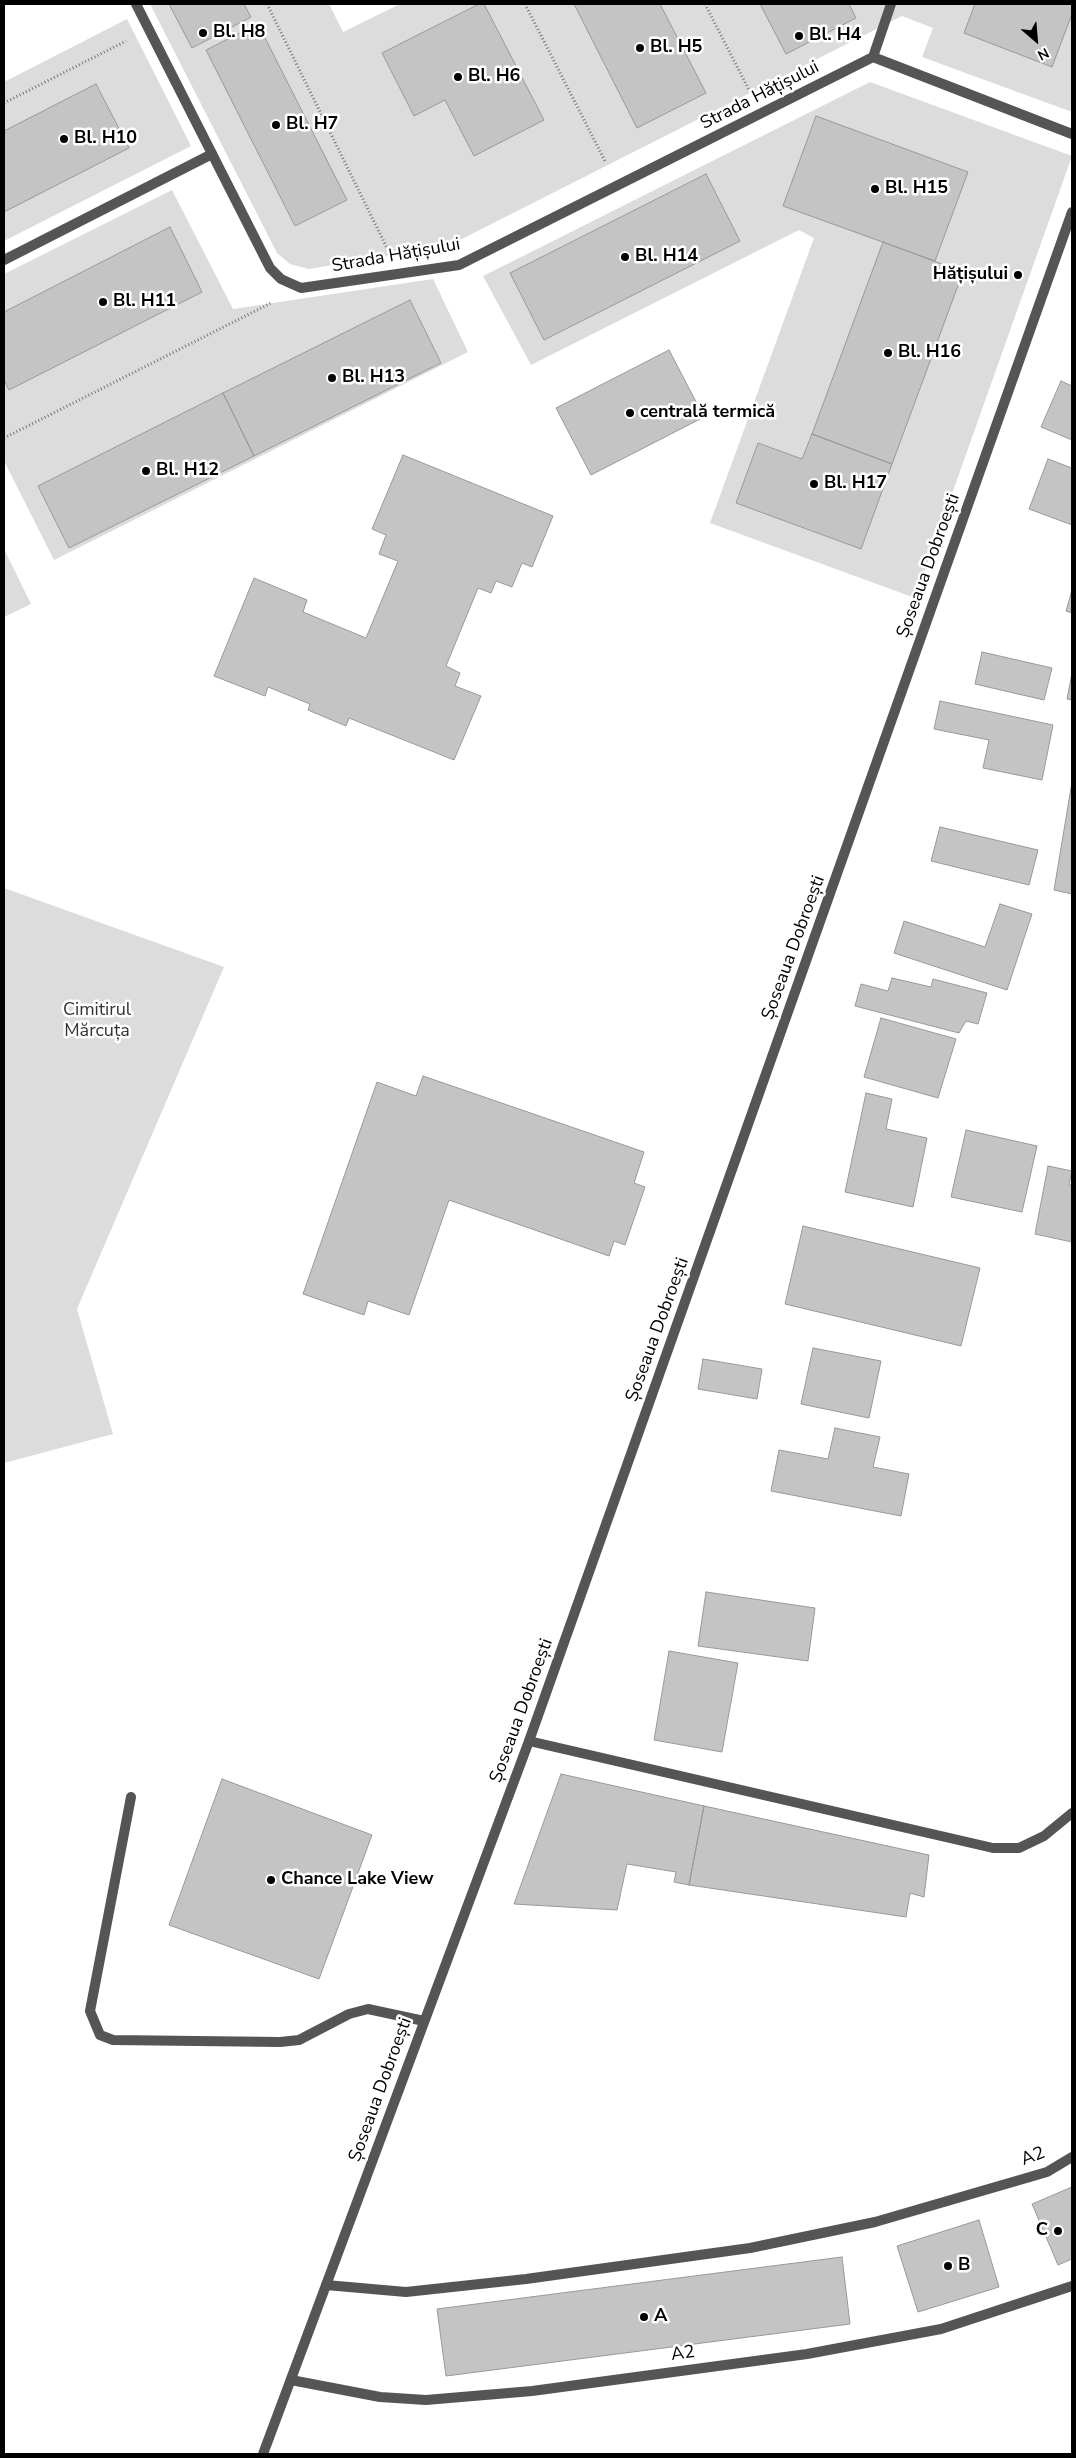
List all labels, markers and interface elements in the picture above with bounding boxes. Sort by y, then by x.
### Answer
north arrow [1011,15,1061,65]
place label: Bl. H8 [213,22,265,44]
place label: Bl. H4 [809,25,861,47]
marker: Bl. H8 [197,27,209,39]
marker: Bl. H4 [793,30,805,42]
place label: Bl. H5 [650,37,702,59]
marker: Bl. H5 [634,42,646,54]
text: N [1034,43,1052,65]
street label: Strada Hățișului [697,57,823,135]
place label: Bl. H6 [468,66,520,88]
marker: Bl. H6 [452,71,464,83]
place label: Bl. H7 [286,114,338,136]
marker: Bl. H7 [270,119,282,131]
place label: Bl. H10 [74,128,137,150]
marker: Bl. H10 [58,133,70,145]
place label: Bl. H15 [885,178,948,200]
marker: Bl. H15 [869,183,881,195]
street label: Strada Hățișului [330,234,462,278]
place label: Bl. H14 [635,246,698,268]
marker: Bl. H14 [619,251,631,263]
place label: Hățișului [933,264,1008,286]
marker: Hățișului [1012,269,1024,281]
place label: Bl. H11 [113,291,176,313]
marker: Bl. H11 [97,296,109,308]
place label: Bl. H16 [898,342,961,364]
marker: Bl. H16 [882,347,894,359]
place label: Bl. H13 [342,367,405,389]
marker: Bl. H13 [326,372,338,384]
place label: centrală termică [640,402,775,424]
marker: centrală termică [624,407,636,419]
place label: Bl. H12 [156,460,219,482]
marker: Bl. H12 [140,465,152,477]
place label: Bl. H17 [824,473,887,495]
marker: Bl. H17 [808,478,820,490]
street label: Șoseaua Dobroești [893,491,965,641]
street label: Șoseaua Dobroești [758,873,830,1023]
park label: Cimitirul Mărcuța [63,1000,131,1042]
street label: Șoseaua Dobroești [622,1255,694,1405]
street label: Șoseaua Dobroești [486,1636,558,1786]
place label: Chance Lake View [281,1869,433,1891]
marker: Chance Lake View [265,1874,277,1886]
street label: Șoseaua Dobroești [345,2015,417,2165]
street label: A2 [1018,2143,1048,2171]
place label: C [1036,2220,1048,2242]
marker: C [1052,2225,1064,2237]
place label: B [958,2255,970,2277]
marker: B [942,2260,954,2272]
place label: A [654,2306,667,2328]
marker: A [638,2311,650,2323]
street label: A2 [670,2342,696,2366]

